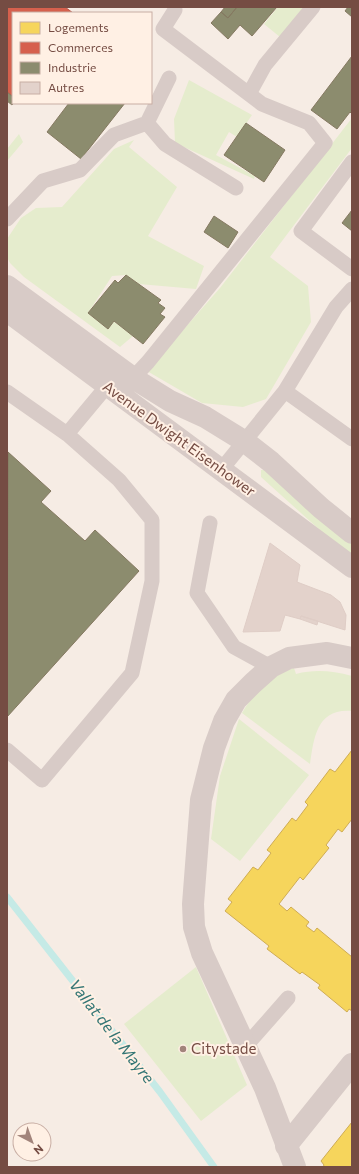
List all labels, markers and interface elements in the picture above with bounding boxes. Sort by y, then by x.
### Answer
legend [12,12,152,104]
text: Logements [48,20,109,34]
text: Commerces [48,40,113,54]
text: Industrie [48,60,96,74]
text: Autres [48,80,84,94]
street label: Avenue Dwight Eisenhower [100,377,260,500]
water label: Vallat de la Mayre [66,975,159,1087]
place label: Citystade [191,1039,256,1057]
marker: Citystade [178,1044,188,1054]
north arrow [12,1122,52,1162]
text: N [32,1142,46,1158]

